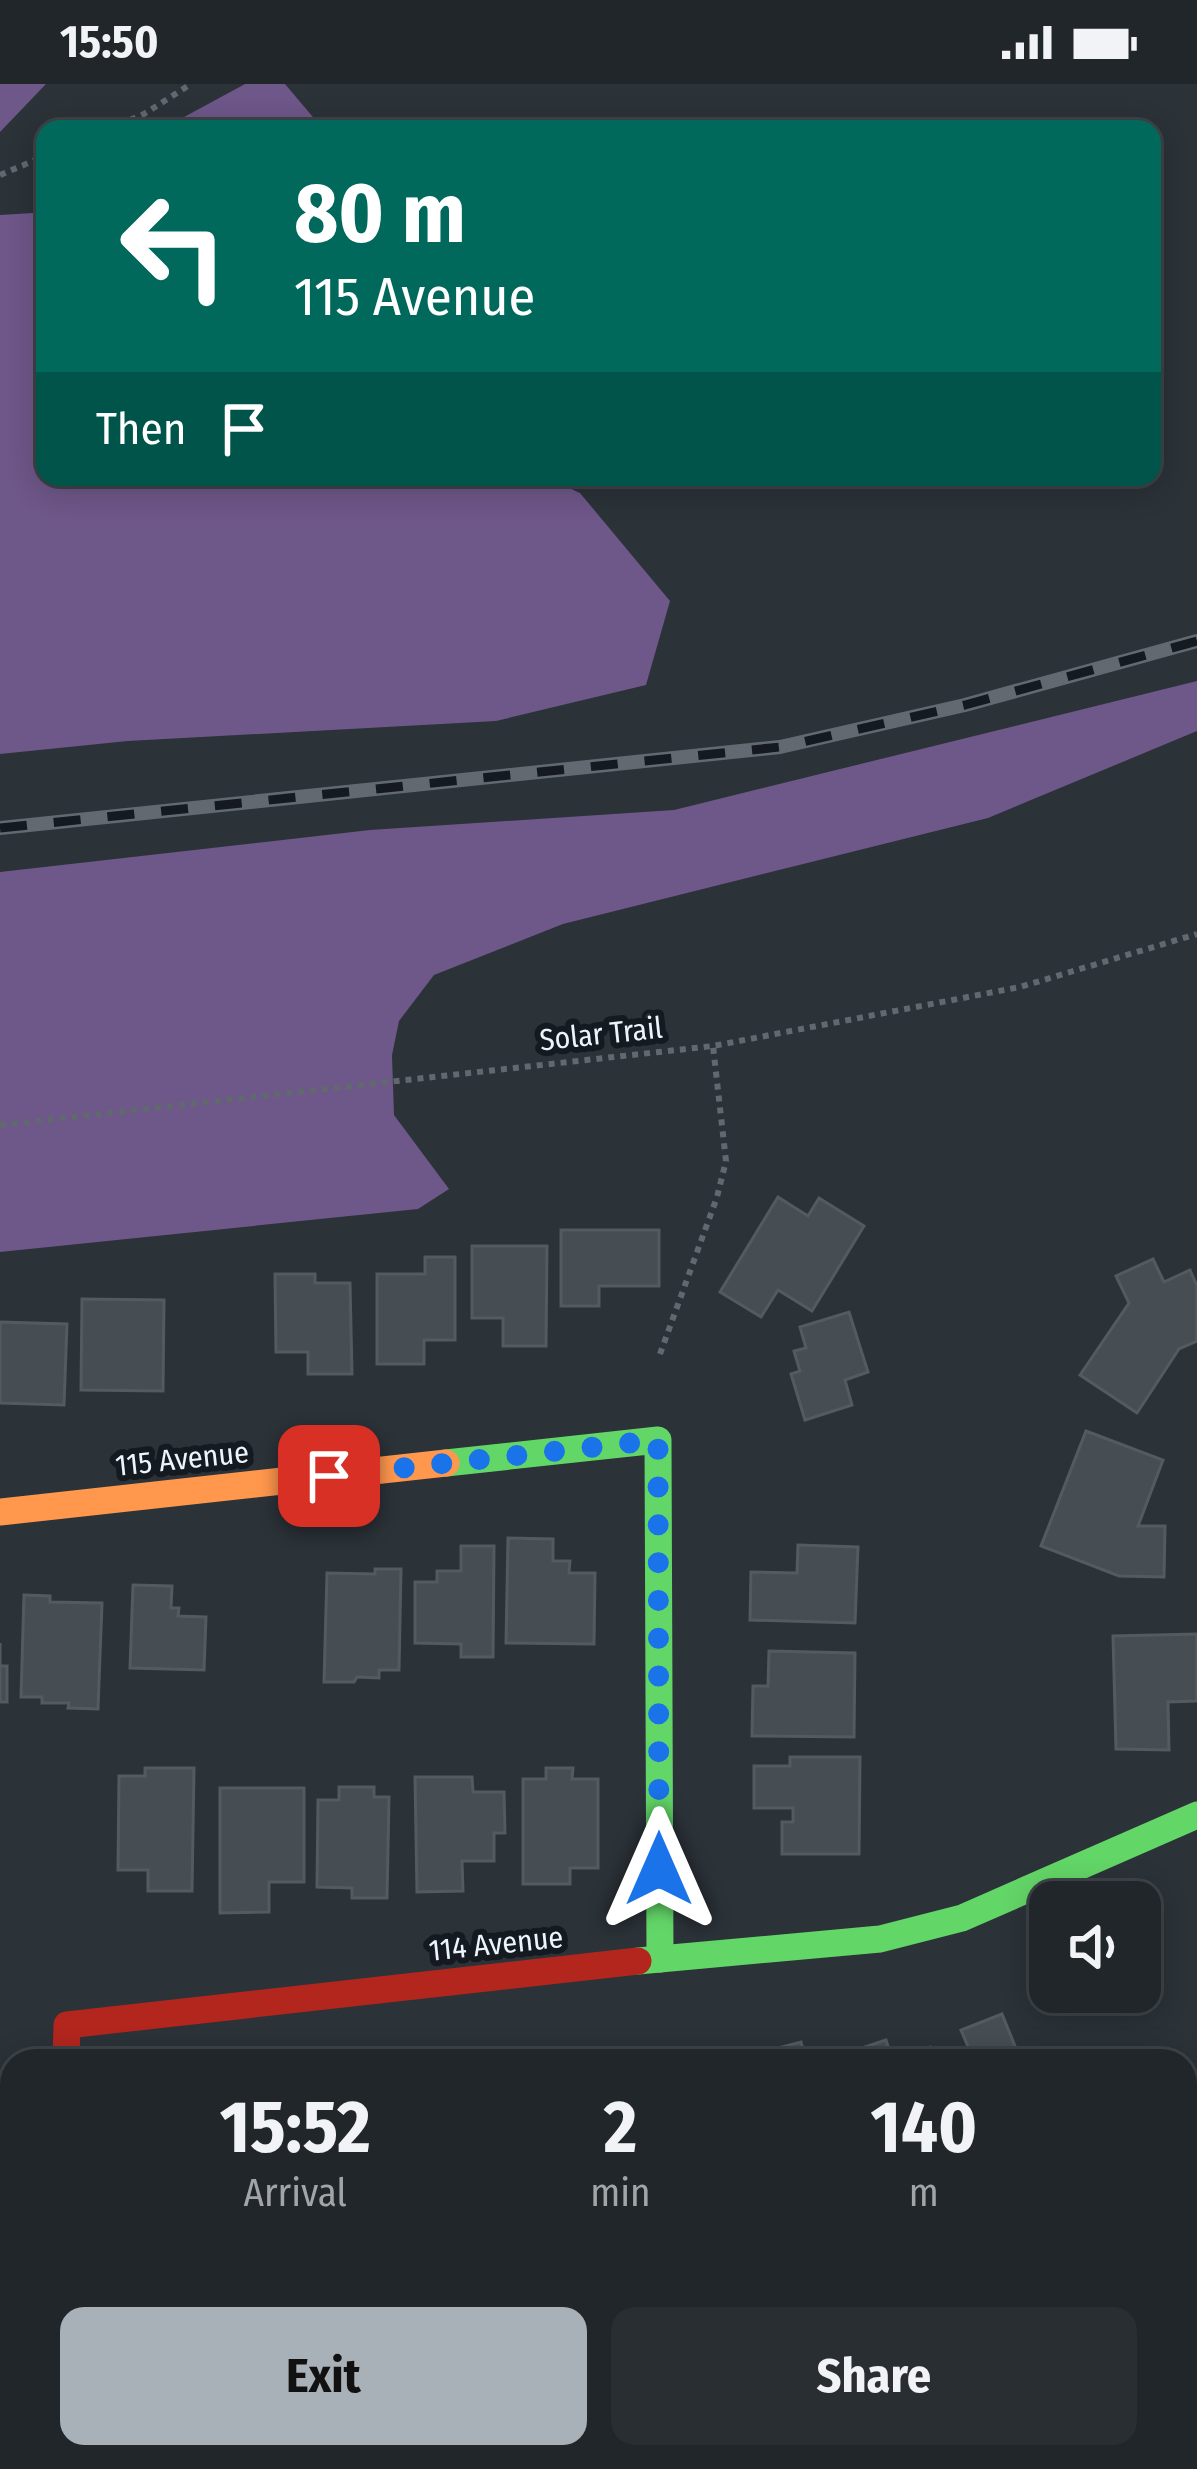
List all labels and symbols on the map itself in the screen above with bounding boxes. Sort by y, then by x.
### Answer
street label: Solar Trail [538,1010,664,1058]
pin [278,1425,380,1527]
street label: 115 Avenue [114,1434,250,1484]
position arrow [596,1806,722,1932]
street label: 114 Avenue [427,1919,565,1969]

